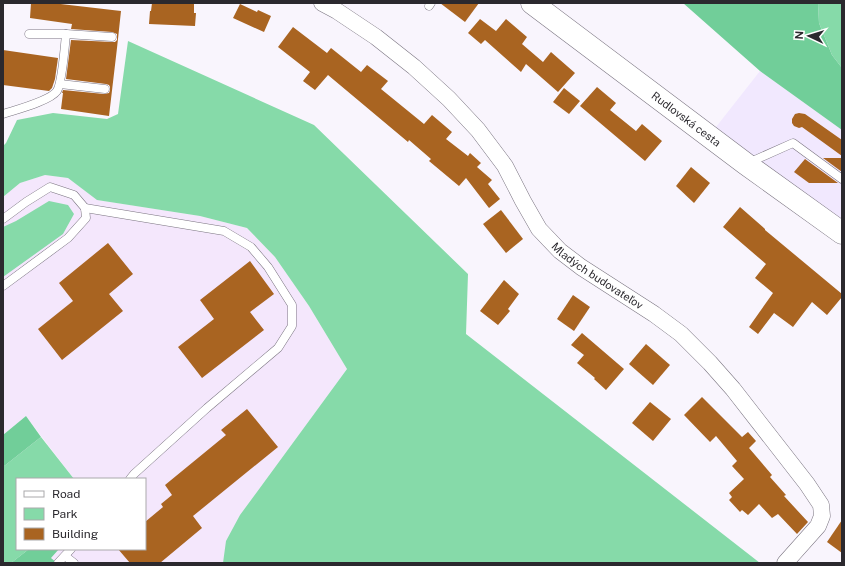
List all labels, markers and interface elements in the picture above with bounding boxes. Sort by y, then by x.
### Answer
north arrow [789,16,829,56]
text: N [793,31,805,40]
street label: Rudlovská cesta [649,89,723,149]
street label: Mladých budovateľov [549,240,646,312]
legend [16,478,146,550]
text: Road [52,487,80,501]
text: Park [52,507,78,521]
text: Building [52,527,98,541]

